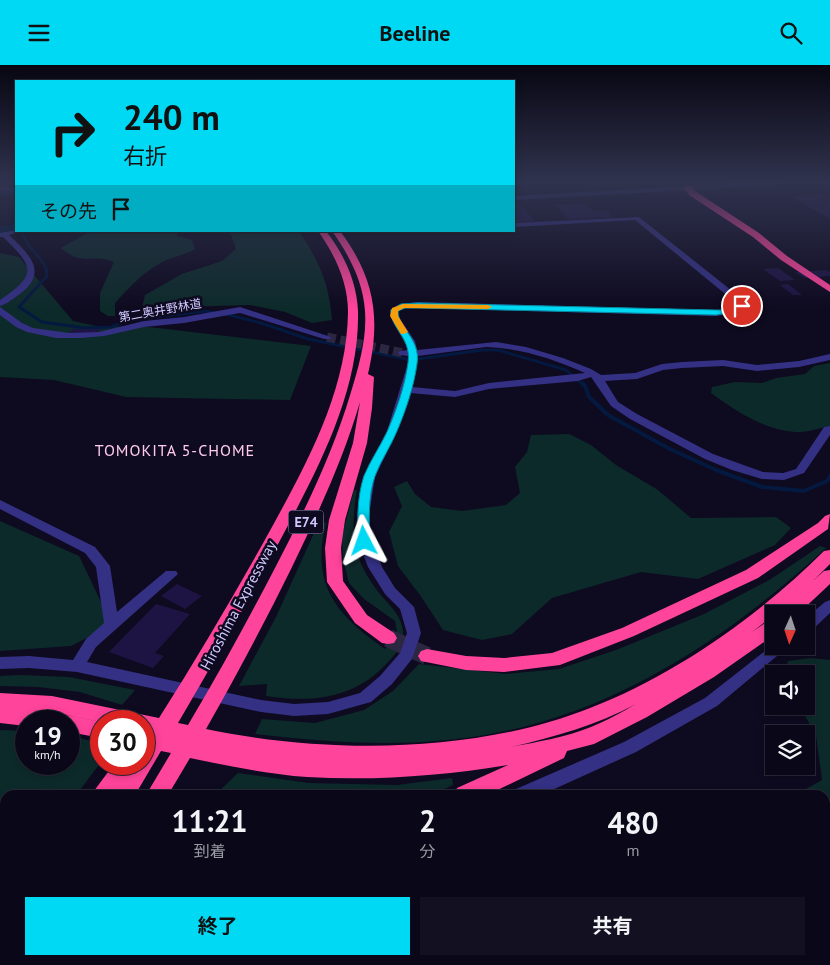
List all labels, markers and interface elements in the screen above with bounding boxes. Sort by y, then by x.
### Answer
icon: menu [25,19,53,47]
text: Beeline [380,19,450,47]
icon: search [777,19,805,47]
text: 240 m [123,94,220,140]
icon: right [40,100,105,165]
text: 右折 [123,142,167,170]
icon: arrive [107,195,135,223]
text: その先 [40,199,97,223]
pin [721,285,763,327]
icon: arrive [728,292,756,320]
street label: 第二奥井野林道 [117,295,203,325]
district label: TOMOKITA 5-CHOME [95,440,255,460]
road number: E74 [288,511,324,533]
position arrow [337,514,389,566]
street label: Hiroshima Expressway [196,537,280,673]
north arrow [765,605,815,655]
map controls [765,605,815,775]
button: sound [765,665,815,715]
speed limit sign: 30 [90,710,155,775]
text: 19 [33,720,62,752]
button: layers [765,725,815,775]
text: km/h [34,747,61,762]
text: 11:21 [171,801,248,840]
text: 2 [419,801,436,840]
text: 480 [608,803,659,842]
text: m [627,840,640,860]
text: 到着 [194,841,226,861]
text: 分 [420,841,436,861]
button: 終了 [25,897,410,955]
button: 共有 [420,897,805,955]

